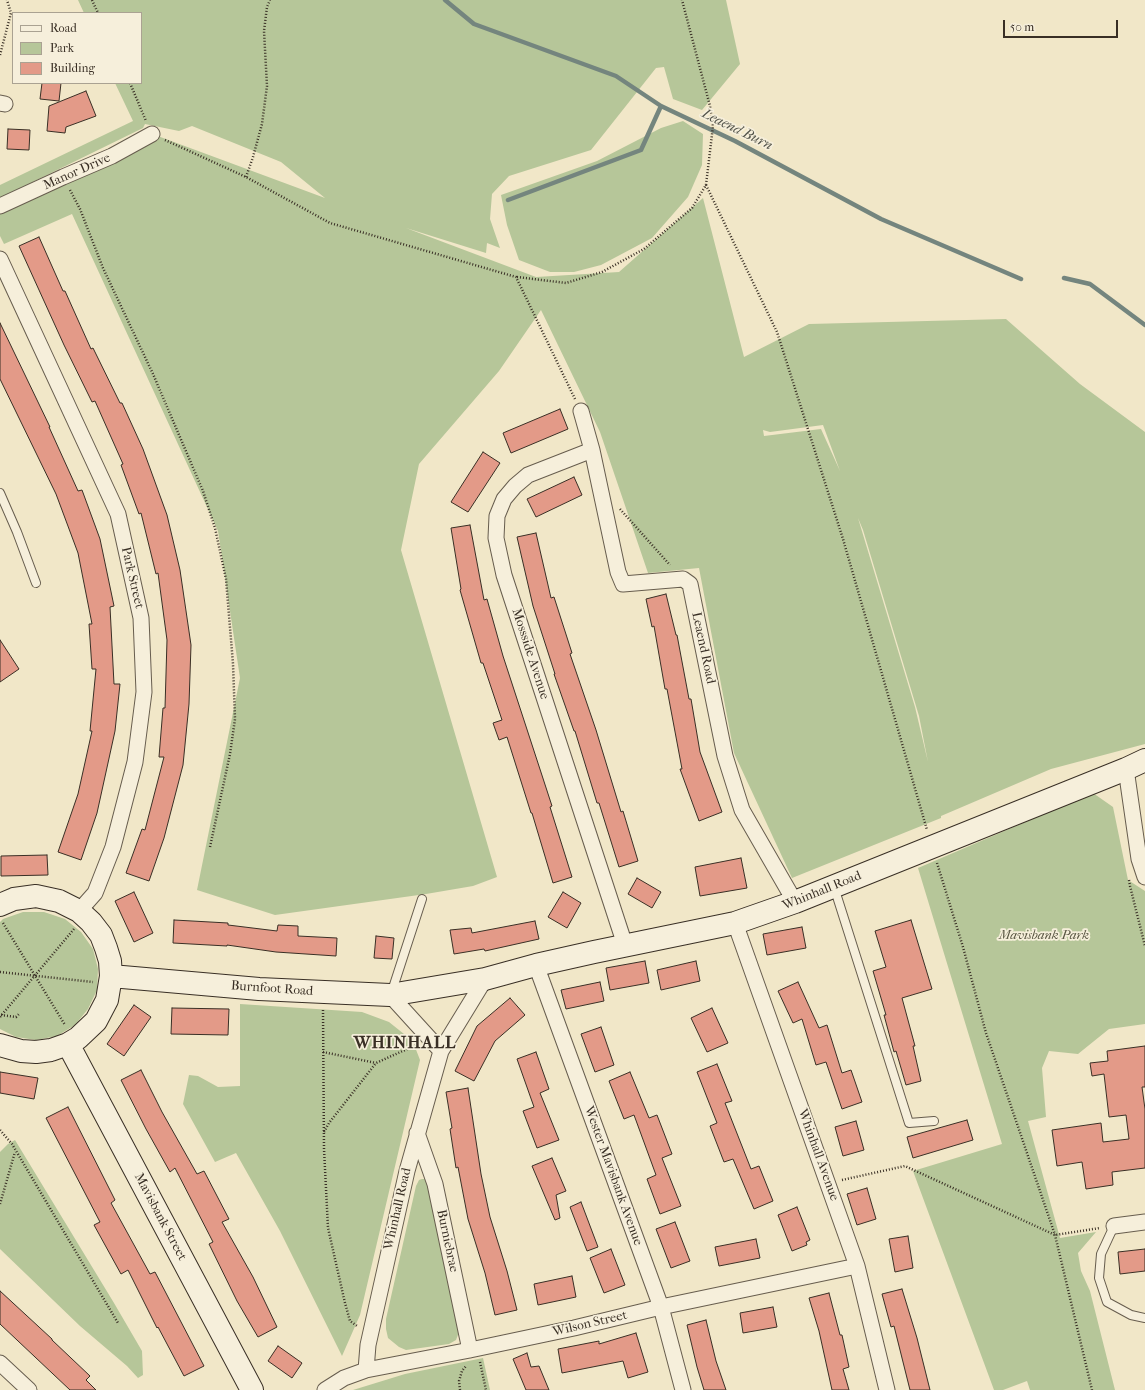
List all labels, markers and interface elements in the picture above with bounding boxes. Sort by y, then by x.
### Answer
legend [12,12,142,84]
scale bar [1005,12,1120,38]
text: 50 m [1010,20,1034,34]
text: Road [50,21,77,35]
text: Park [50,41,74,55]
text: Building [50,61,95,75]
water label: Leaend Burn [699,106,775,154]
street label: Manor Drive [41,150,113,194]
street label: Park Street [117,546,147,610]
street label: Mossside Avenue [508,607,552,701]
street label: Leaend Road [688,611,718,685]
street label: Whinhall Road [780,868,864,914]
park label: Mavisbank Park [999,928,1089,944]
street label: Burnfoot Road [230,978,314,1000]
district label: WHINHALL [354,1034,456,1054]
street label: Wester Mavisbank Avenue [581,1104,645,1248]
street label: Whinhall Avenue [794,1107,842,1203]
street label: Whinhall Road [381,1166,415,1252]
street label: Mavisbank Street [130,1171,190,1263]
street label: Burniebrae [433,1208,461,1274]
street label: Wilson Street [551,1308,629,1340]

